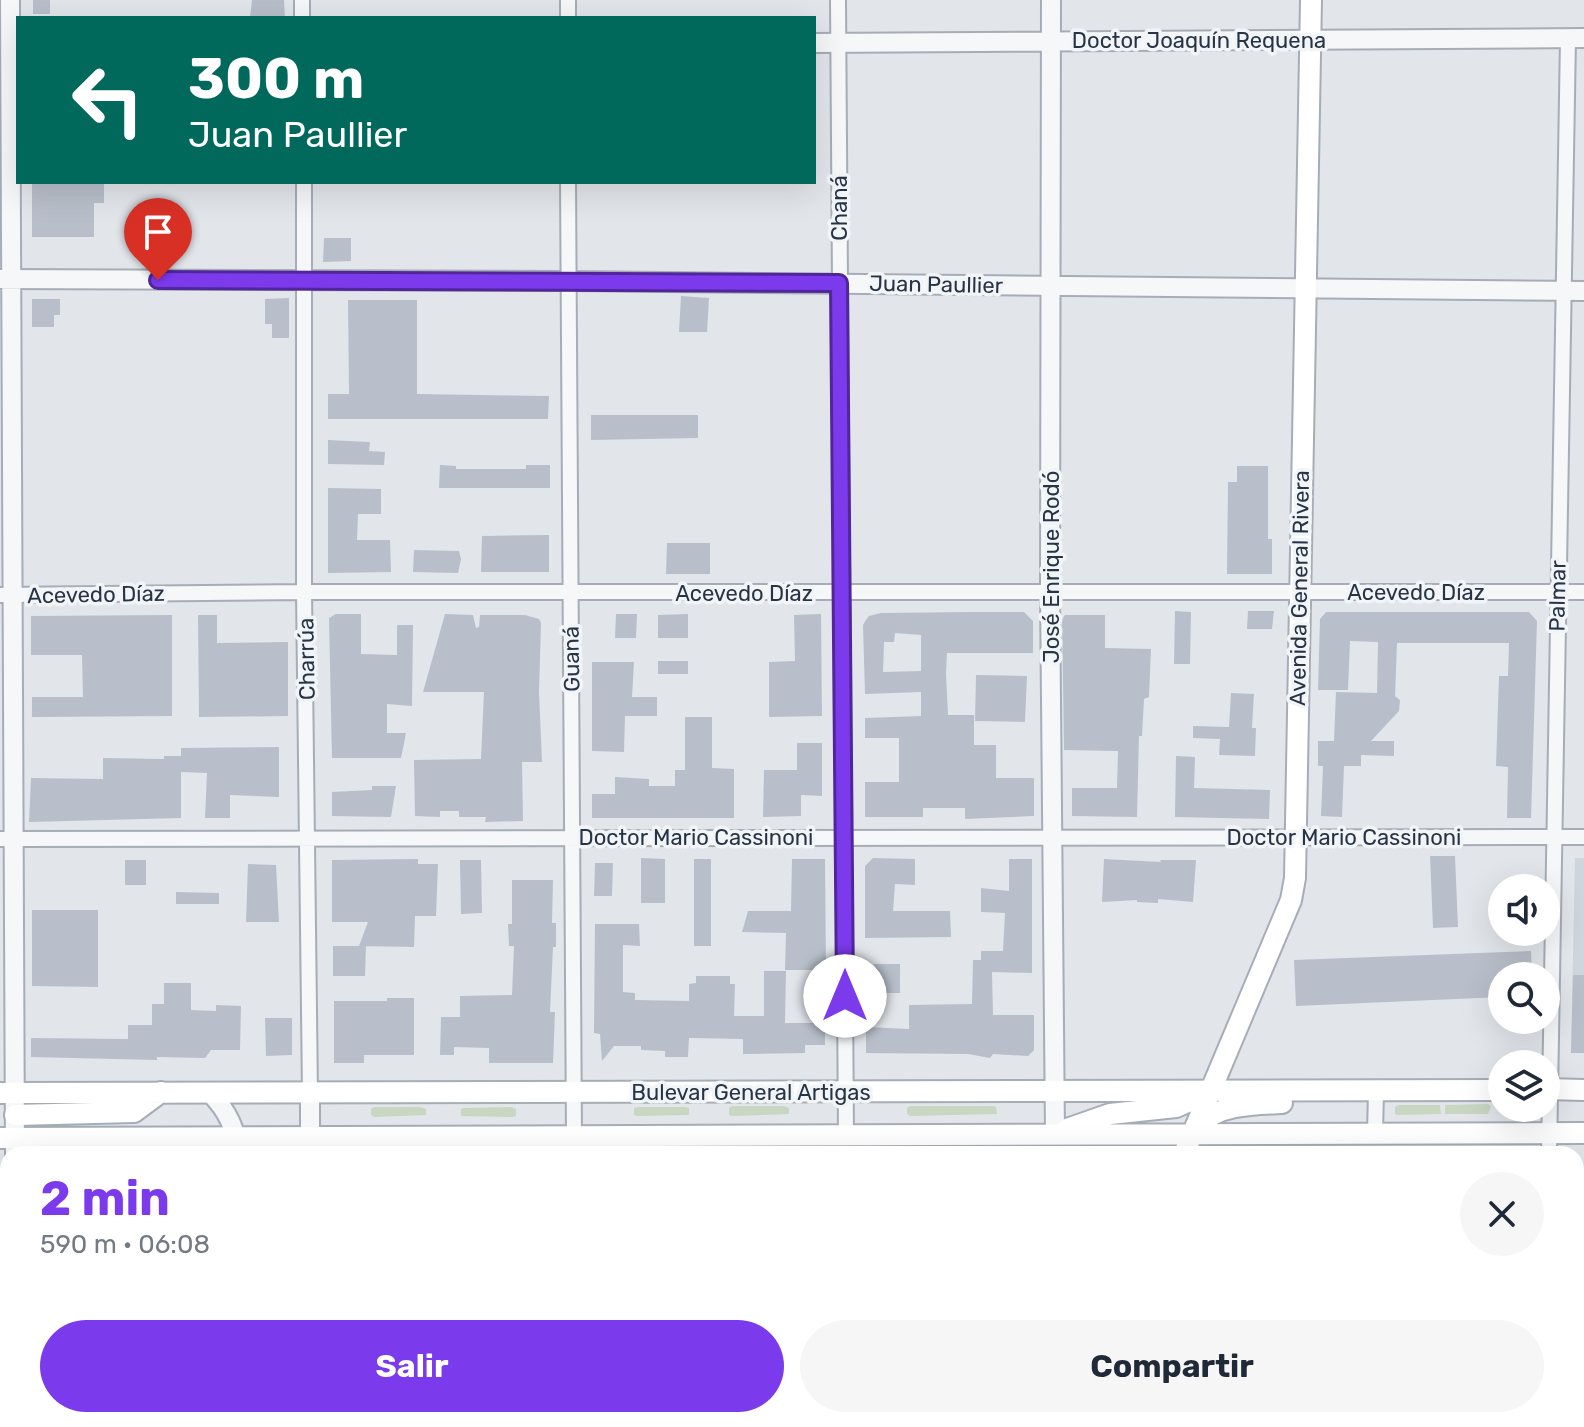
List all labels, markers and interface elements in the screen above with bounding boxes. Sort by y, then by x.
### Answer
street label: Doctor Joaquín Requena [1072,27,1326,54]
text: 300 m [188,46,364,112]
icon: left [56,48,160,152]
text: Juan Paullier [188,113,407,156]
street label: Chaná [826,175,853,241]
pin [124,198,192,280]
icon: arrive [136,210,180,254]
street label: Juan Paullier [869,270,1004,299]
street label: Avenida General Rivera [1284,470,1315,706]
street label: José Enrique Rodó [1038,471,1065,663]
street label: Palmar [1543,559,1572,632]
street label: Acevedo Díaz [1347,579,1485,606]
street label: Acevedo Díaz [27,580,165,609]
street label: Acevedo Díaz [675,580,813,607]
street label: Charrúa [292,618,321,700]
street label: Guaná [557,626,586,692]
street label: Doctor Mario Cassinoni [579,824,813,851]
street label: Doctor Mario Cassinoni [1227,824,1461,851]
map controls [1488,874,1560,1122]
button: sound [1488,874,1560,946]
position arrow [803,954,887,1038]
button: search [1488,962,1560,1034]
button: layers [1488,1050,1560,1122]
street label: Bulevar General Artigas [631,1079,871,1106]
text: 2 min [40,1170,170,1227]
button: close [1460,1172,1544,1256]
text: 590 m · 06:08 [40,1229,210,1260]
button: Salir [40,1320,784,1412]
button: Compartir [800,1320,1544,1412]

